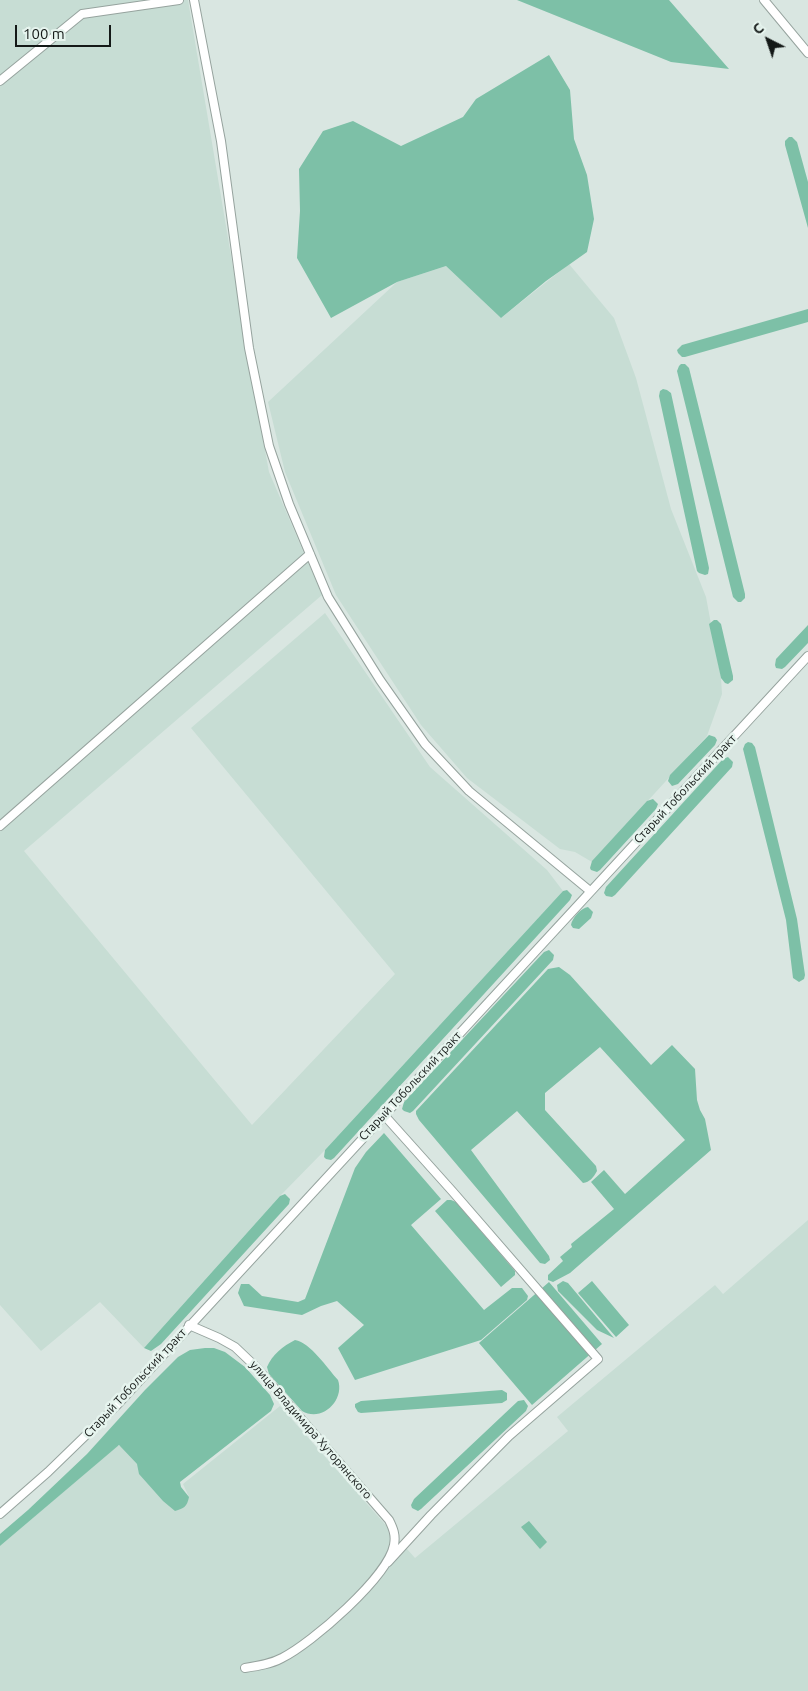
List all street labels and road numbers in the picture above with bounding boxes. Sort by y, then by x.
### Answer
street label: Старый Тобольский тракт [631,732,739,846]
street label: Старый Тобольский тракт [356,1029,464,1143]
street label: Старый Тобольский тракт [81,1326,189,1440]
street label: улица Владимира Хуторянского [247,1358,375,1502]

